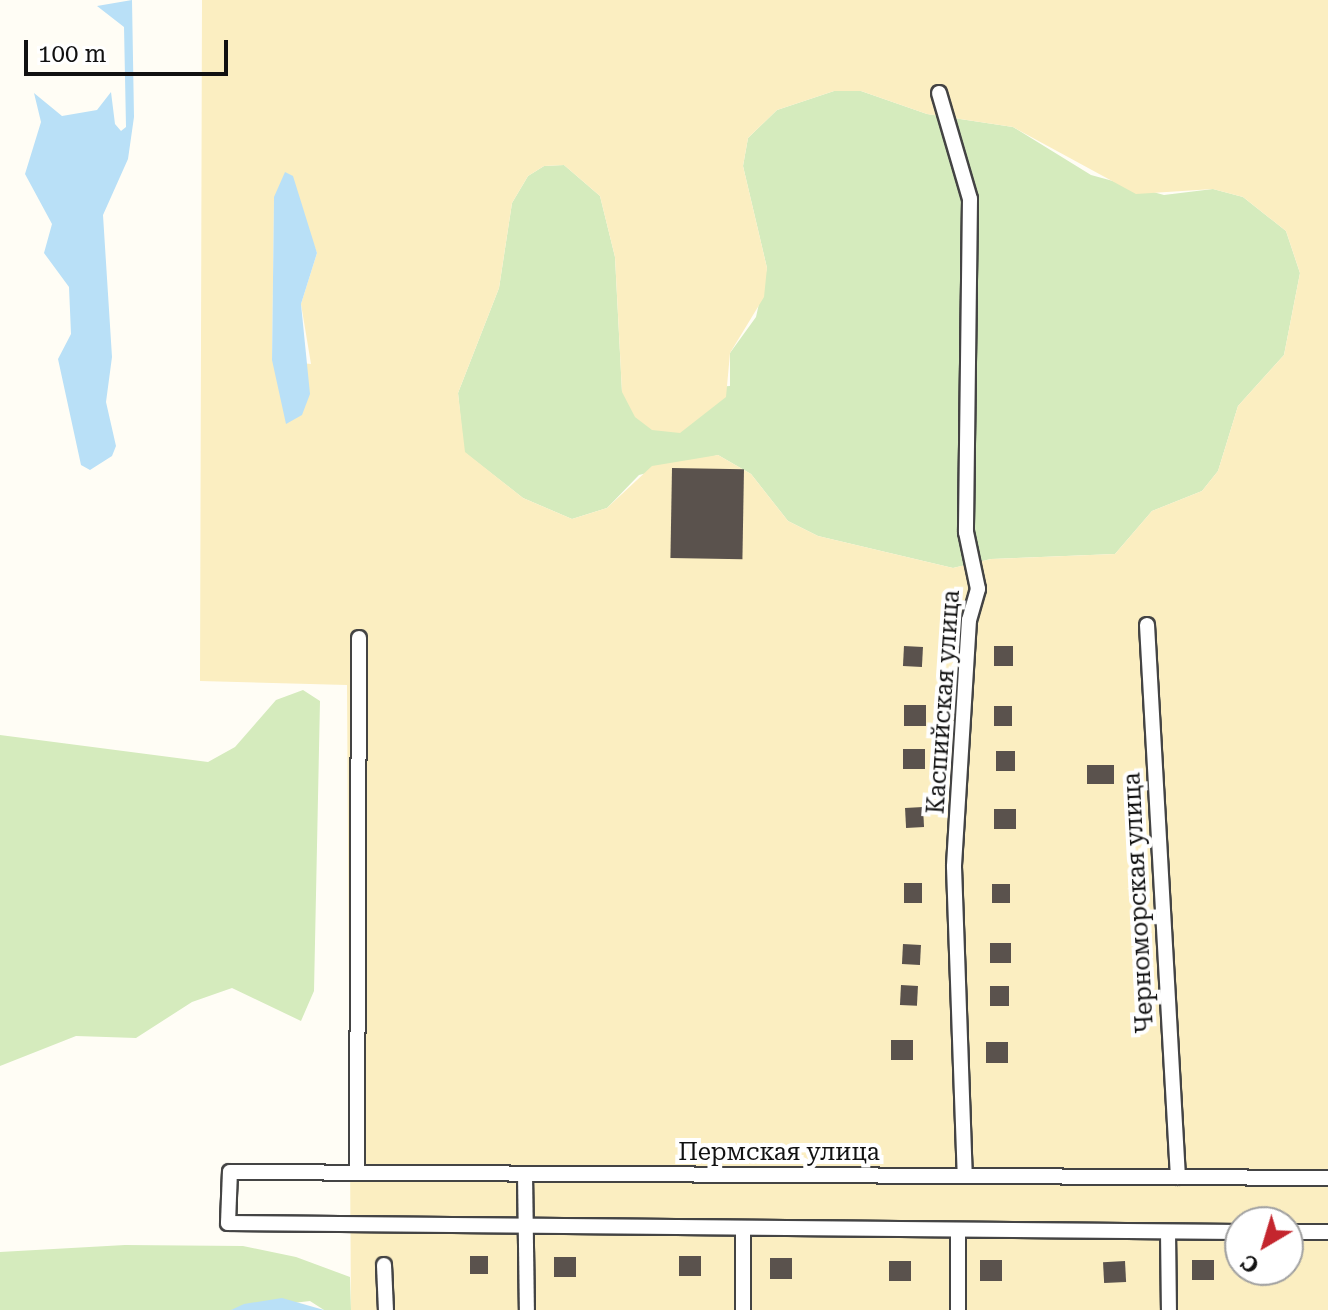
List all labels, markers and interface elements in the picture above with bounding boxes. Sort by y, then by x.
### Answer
scale bar [28,24,232,74]
text: 100 m [38,40,106,68]
street label: Каспийская улица [922,589,966,815]
street label: Черноморская улица [1118,772,1160,1034]
street label: Пермская улица [678,1139,880,1167]
north arrow [1224,1206,1304,1286]
text: С [1236,1249,1264,1278]

